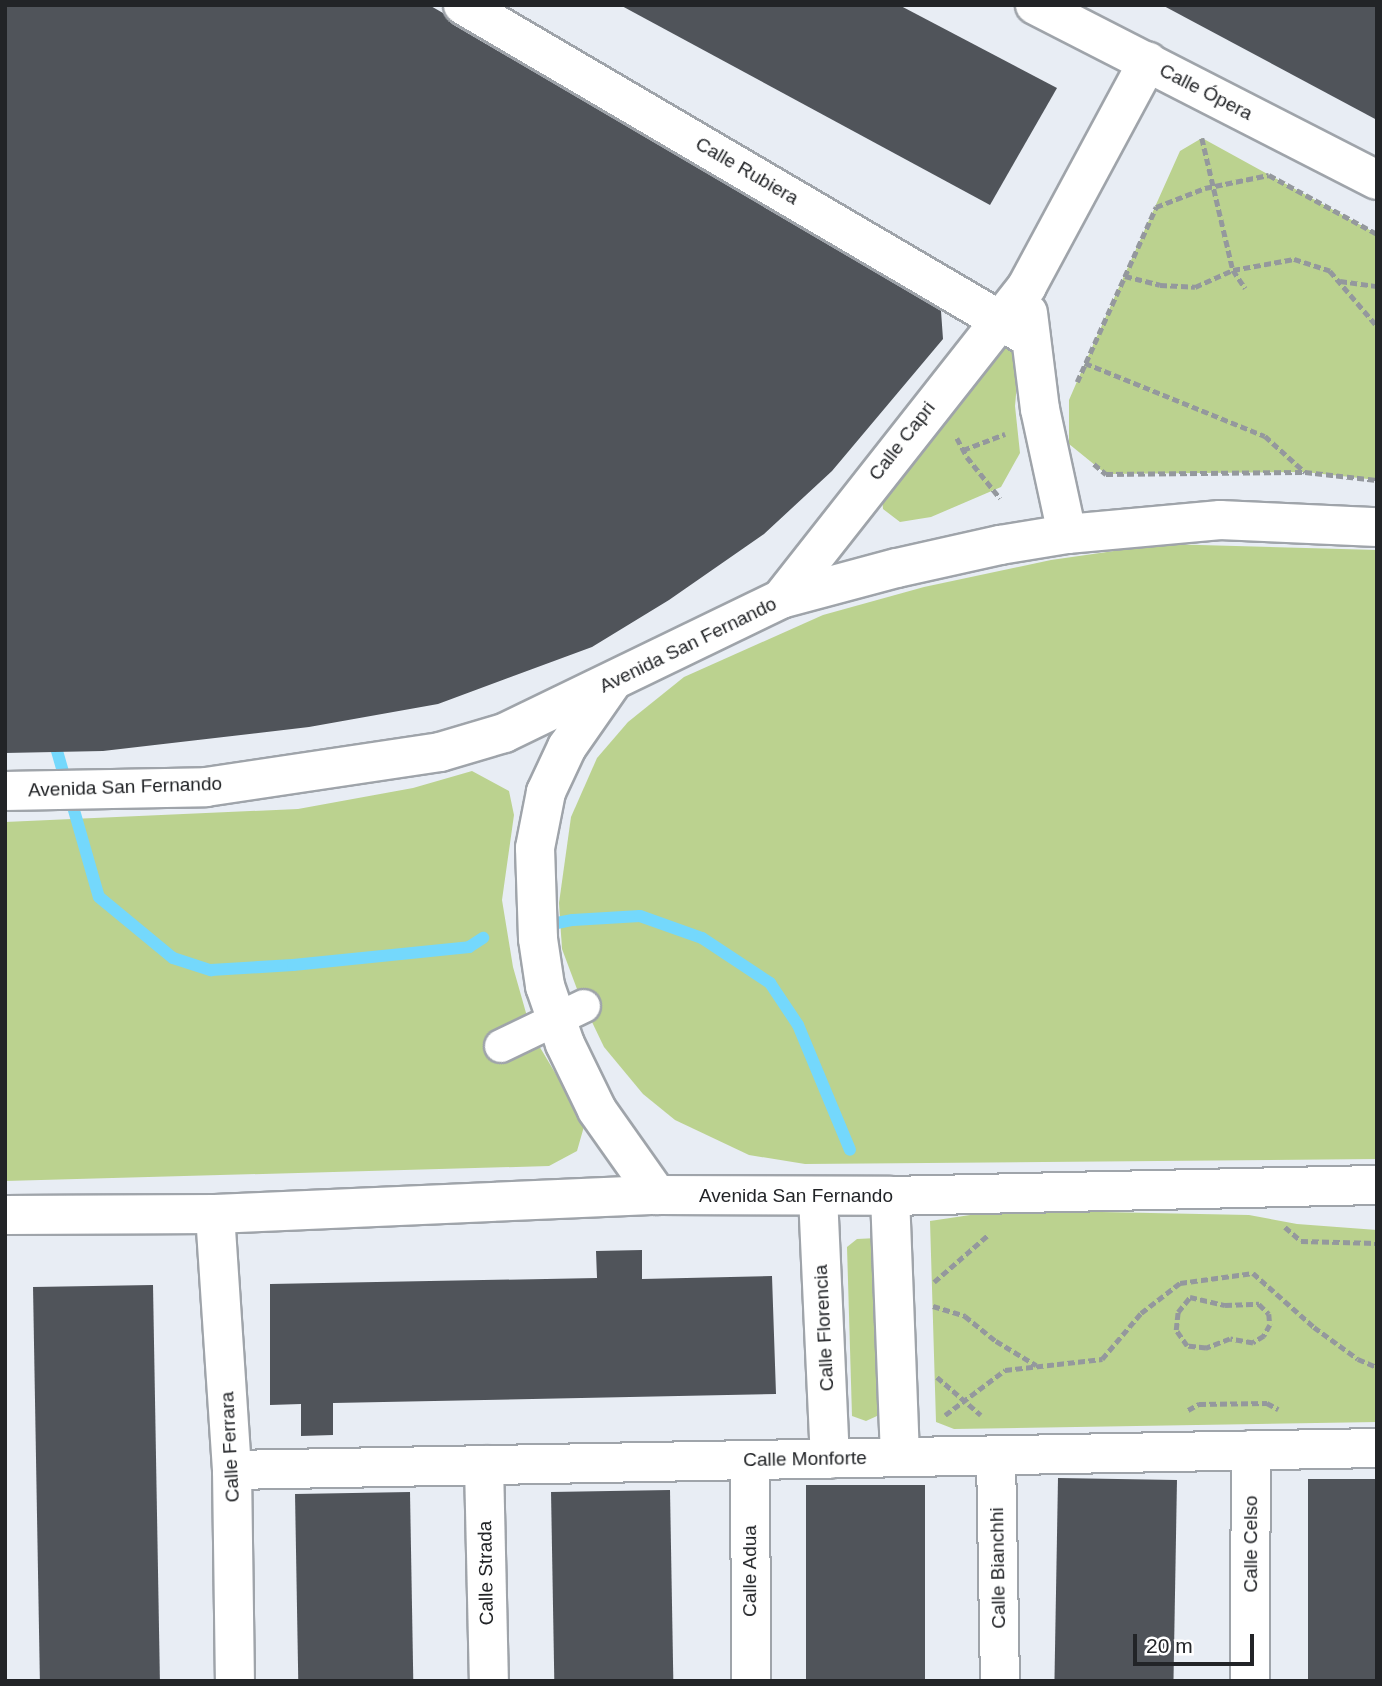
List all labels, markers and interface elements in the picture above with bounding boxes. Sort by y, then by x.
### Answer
street label: Calle Ópera [1156,59,1256,125]
street label: Calle Rubiera [691,132,803,210]
street label: Calle Capri [864,397,940,485]
street label: Avenida San Fernando [596,592,780,698]
street label: Avenida San Fernando [28,772,222,802]
street label: Avenida San Fernando [699,1185,893,1207]
street label: Calle Florencia [809,1264,839,1392]
street label: Calle Ferrara [216,1391,244,1503]
street label: Calle Monforte [743,1447,867,1471]
street label: Calle Celso [1240,1495,1262,1593]
street label: Calle Bianchhi [986,1507,1010,1629]
street label: Calle Strada [474,1521,498,1625]
street label: Calle Adua [739,1525,761,1617]
scale bar [1137,1620,1258,1664]
text: 20 m [1146,1634,1193,1657]

